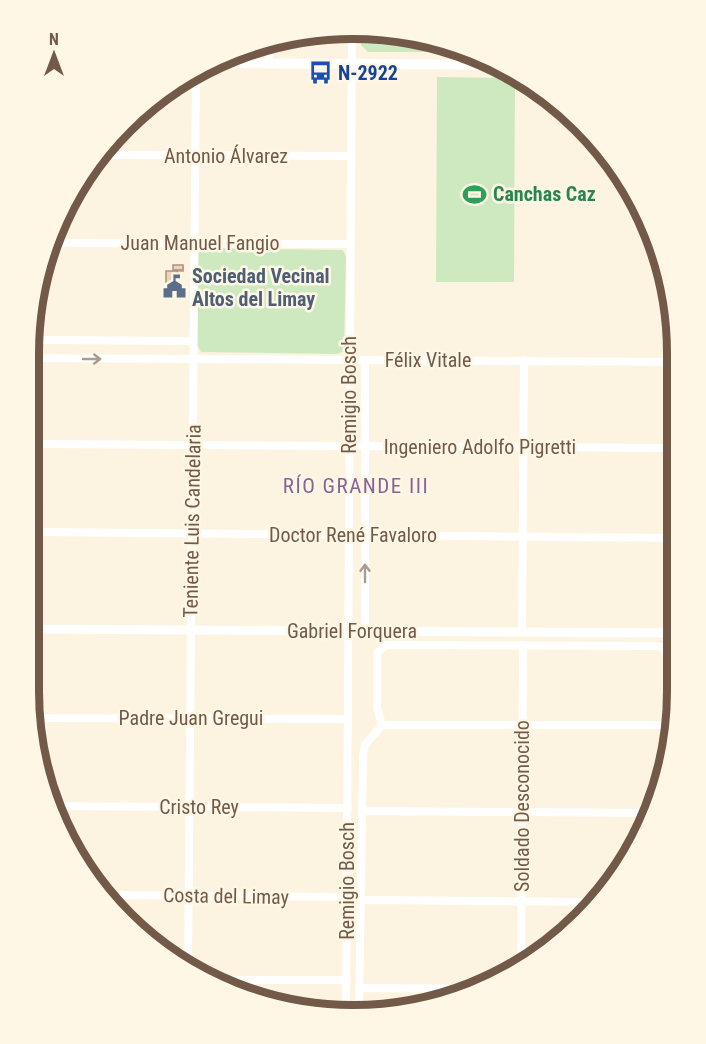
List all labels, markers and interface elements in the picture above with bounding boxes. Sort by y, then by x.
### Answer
north arrow [24,24,84,84]
text: N [49,30,59,49]
bus stop icon: N-2922 [307,60,333,86]
place label: N-2922 [338,61,398,85]
street label: Antonio Álvarez [164,144,288,168]
sports icon: Canchas Caz [462,181,488,207]
place label: Canchas Caz [493,182,596,206]
street label: Juan Manuel Fangio [121,231,279,255]
place label: Sociedad Vecinal Altos del Limay [192,264,330,311]
public building icon: Sociedad Vecinal Altos del Limay [161,274,187,300]
street label: Remigio Bosch [337,336,361,454]
street label: Félix Vitale [385,348,471,372]
one-way arrow [82,353,102,364]
street label: Teniente Luis Candelaria [178,424,206,618]
street label: Ingeniero Adolfo Pigretti [384,435,576,459]
district label: RÍO GRANDE III [283,474,429,498]
street label: Doctor René Favaloro [269,523,437,547]
one-way arrow [359,563,371,583]
street label: Gabriel Forquera [287,619,417,643]
street label: Padre Juan Gregui [119,706,263,730]
street label: Soldado Desconocido [510,720,534,892]
street label: Cristo Rey [159,795,239,819]
street label: Remigio Bosch [335,822,359,940]
street label: Costa del Limay [163,883,289,909]

